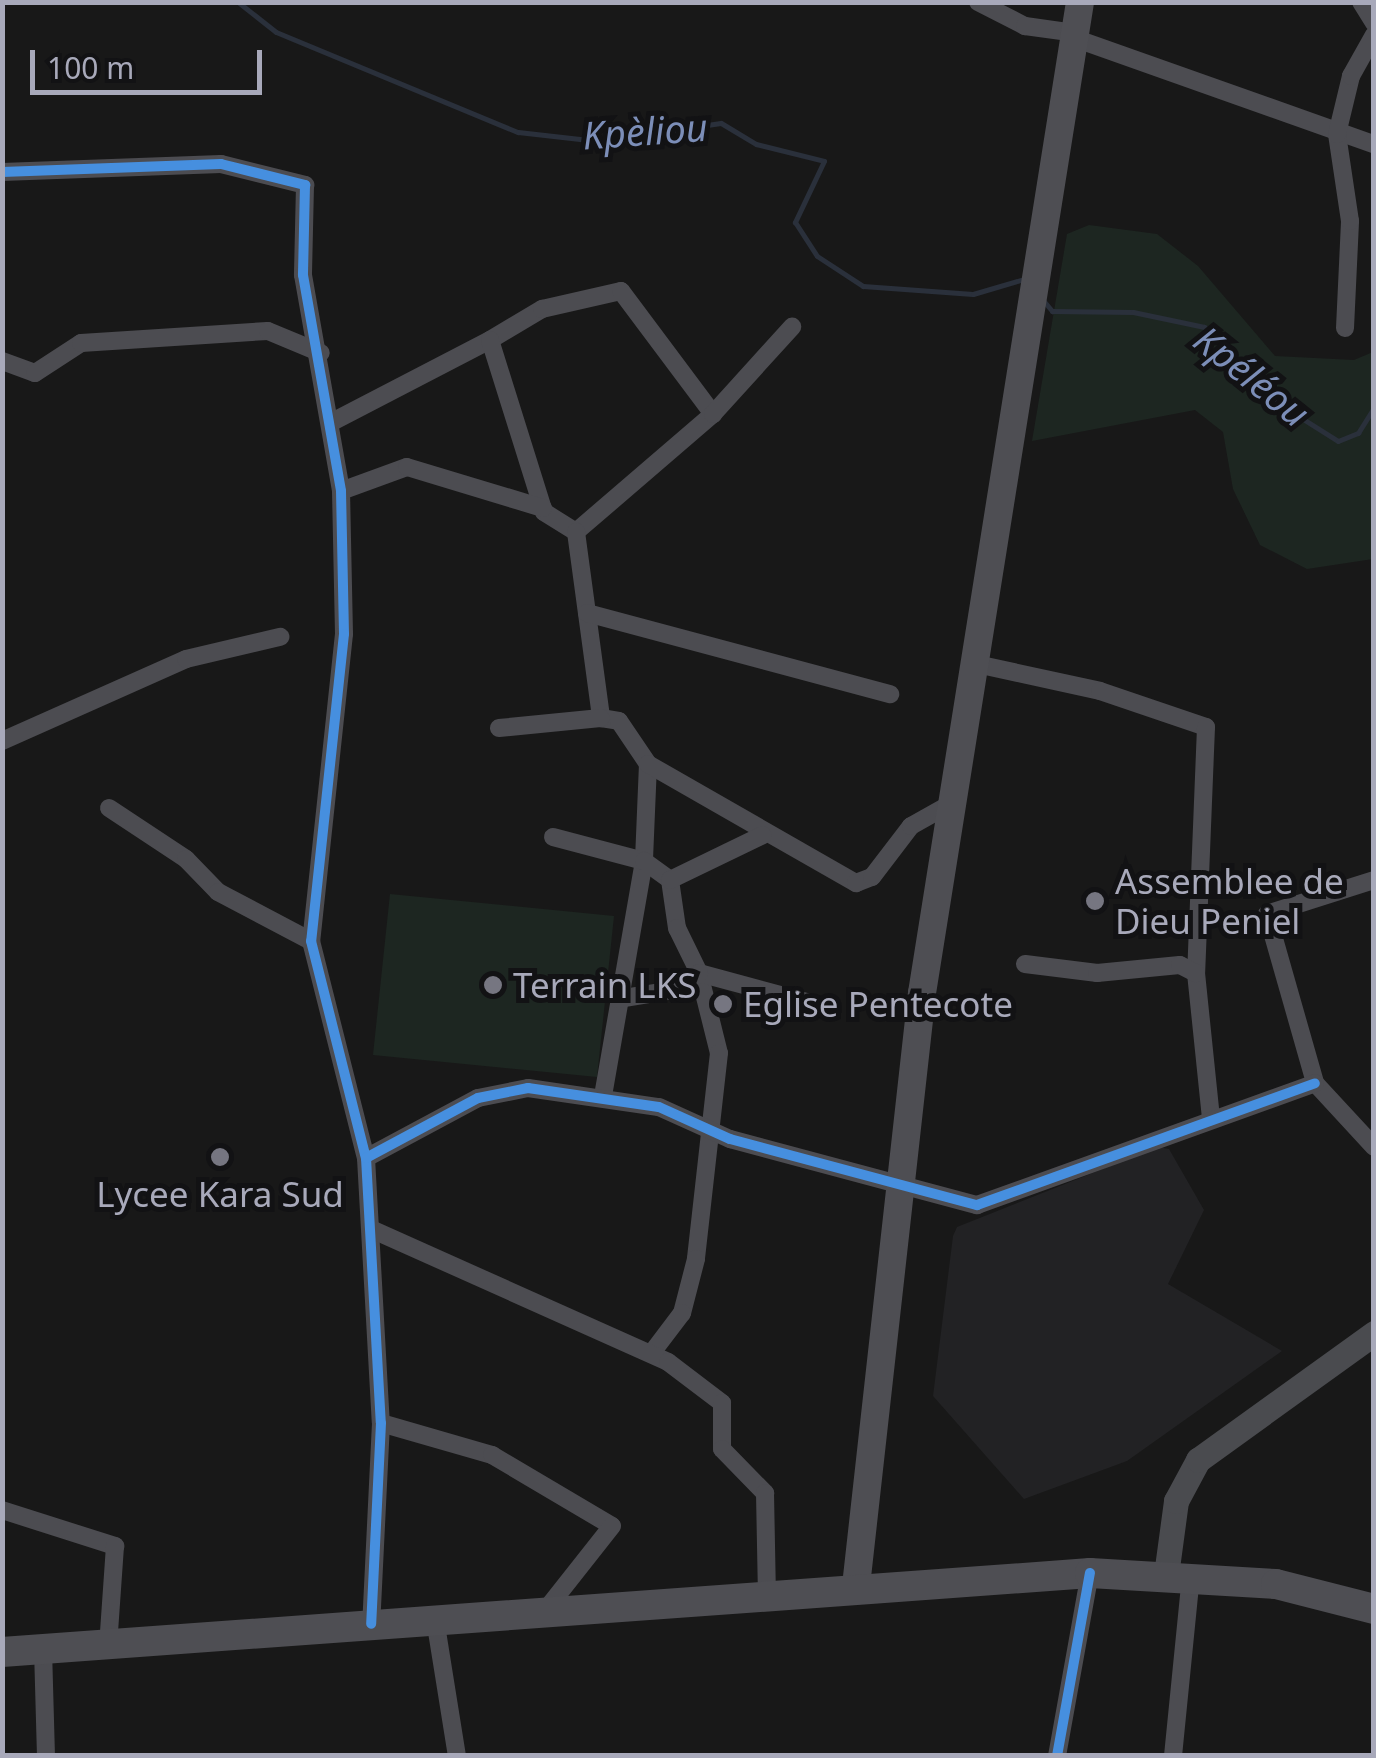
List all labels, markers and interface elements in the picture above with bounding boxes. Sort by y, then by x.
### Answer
scale bar [35,30,268,92]
text: 100 m [47,47,134,88]
water label: Kpèliou [581,104,709,158]
water label: Kpéléou [1185,316,1319,436]
place label: Assemblee de Dieu Peniel [1115,860,1344,942]
marker: Assemblee de Dieu Peniel [1084,890,1106,912]
place label: Terrain LKS [513,964,697,1006]
marker: Terrain LKS [482,974,504,996]
place label: Eglise Pentecote [743,983,1013,1025]
marker: Eglise Pentecote [712,993,734,1015]
marker: Lycee Kara Sud [209,1146,231,1168]
place label: Lycee Kara Sud [96,1173,344,1215]

